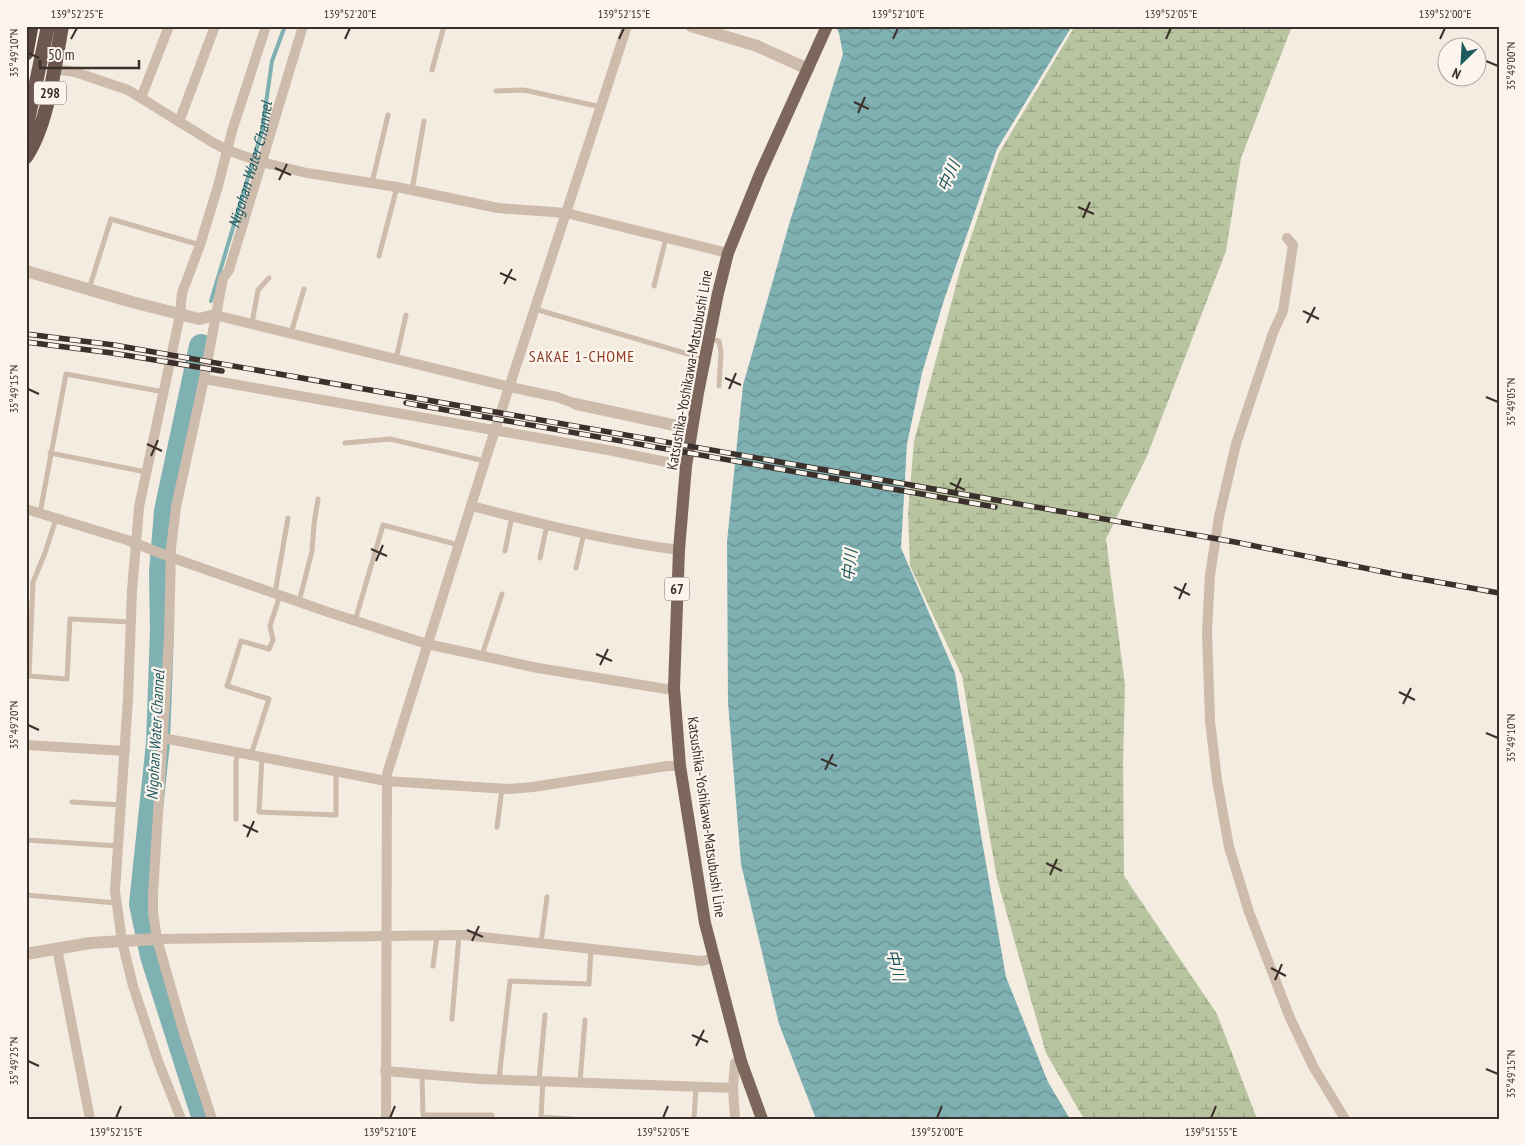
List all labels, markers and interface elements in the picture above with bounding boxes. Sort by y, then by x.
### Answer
text: 139°52'25"E [51,6,103,21]
text: 139°52'20"E [324,6,376,21]
text: 139°52'15"E [598,6,650,21]
text: 139°52'10"E [872,6,924,21]
text: 139°52'05"E [1145,6,1197,21]
text: 139°52'00"E [1419,6,1471,21]
text: 35°49'10"N [6,29,21,77]
scale bar [40,38,139,70]
north arrow [1438,38,1488,88]
text: 35°49'00"N [1503,42,1518,90]
text: 50 m [48,45,74,64]
text: N [1449,64,1464,84]
road number: 298 [34,82,66,105]
water label: Nigohan Water Channel [224,99,276,230]
water label: 中川 [932,155,964,195]
street label: Katsushika-Yoshikawa-Matsubushi Line [662,269,716,471]
district label: SAKAE 1-CHOME [529,346,635,366]
text: 35°49'15"N [6,365,21,413]
text: 35°49'05"N [1503,378,1518,426]
water label: 中川 [837,546,861,582]
road number: 67 [664,578,690,600]
water label: Nigohan Water Channel [142,668,168,800]
text: 35°49'20"N [6,701,21,749]
text: 35°49'10"N [1503,714,1518,762]
street label: Katsushika-Yoshikawa-Matsubushi Line [683,715,731,919]
water label: 中川 [882,947,910,985]
text: 35°49'25"N [6,1037,21,1085]
text: 35°49'15"N [1503,1050,1518,1098]
text: 139°52'15"E [90,1124,142,1139]
text: 139°52'10"E [364,1124,416,1139]
text: 139°52'05"E [637,1124,689,1139]
text: 139°52'00"E [911,1124,963,1139]
text: 139°51'55"E [1185,1124,1237,1139]

